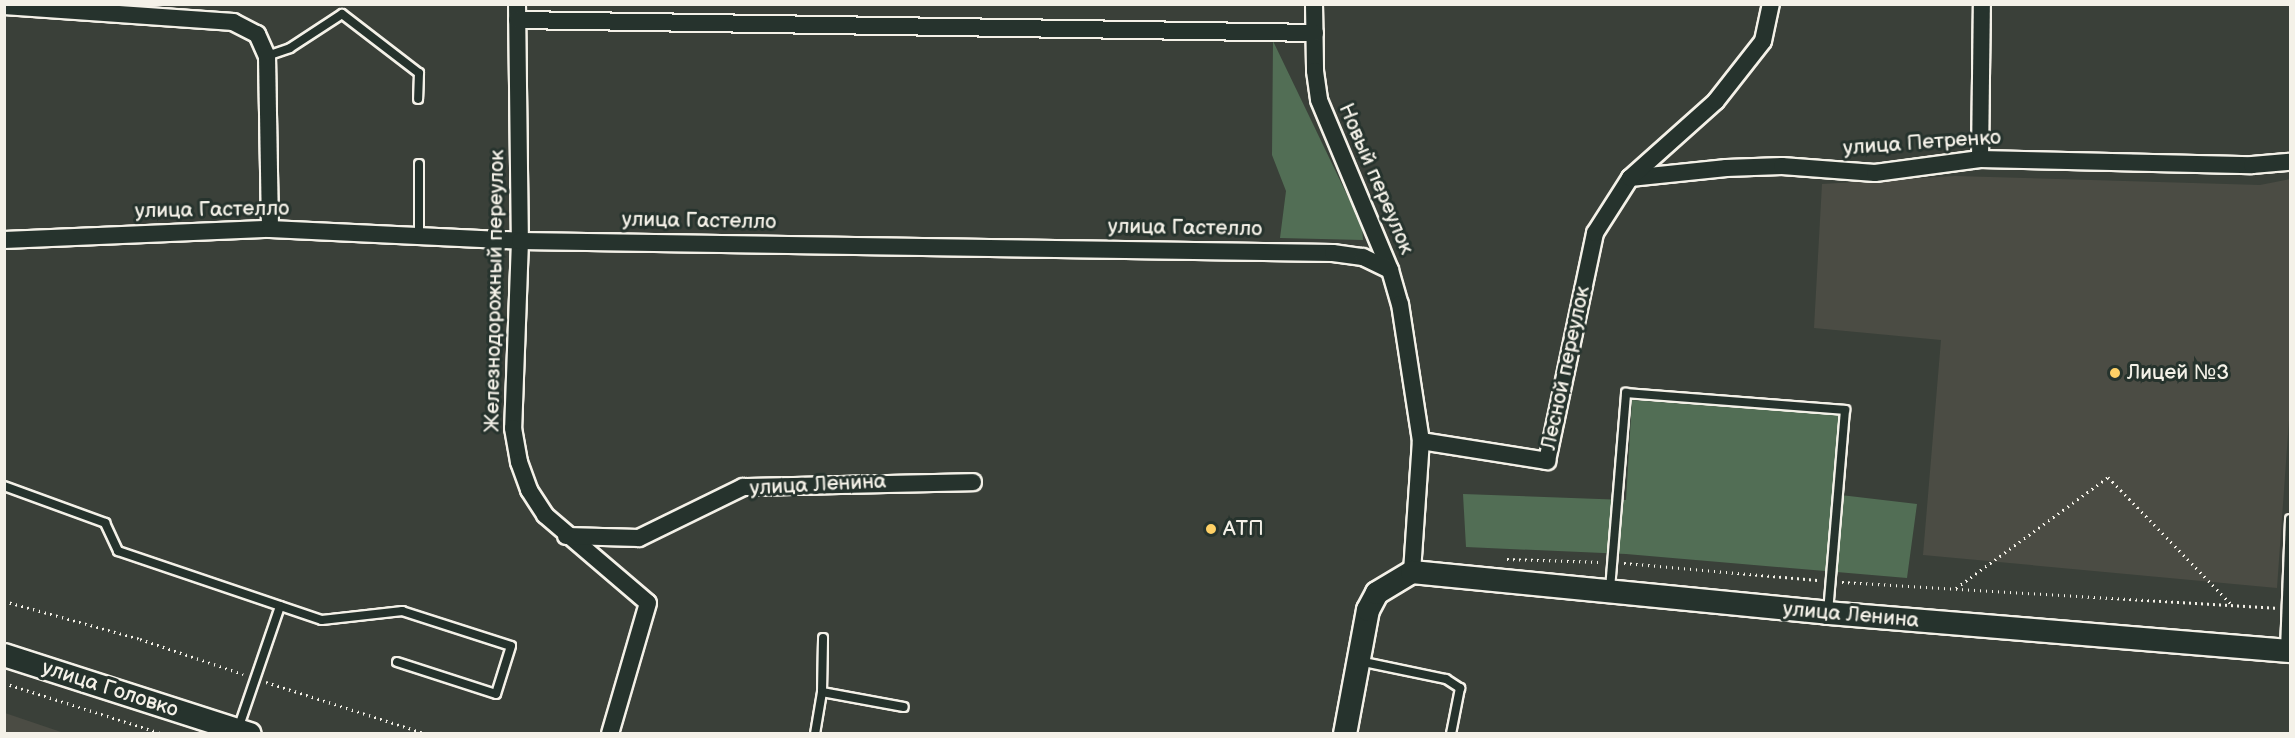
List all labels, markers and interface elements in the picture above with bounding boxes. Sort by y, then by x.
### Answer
street label: Новый переулок [1333,100,1419,258]
street label: улица Петренко [1842,125,2002,161]
street label: Железнодорожный переулок [480,149,510,433]
street label: улица Гастелло [135,196,289,224]
street label: улица Гастелло [622,207,776,235]
street label: улица Гастелло [1108,214,1262,242]
street label: Лесной переулок [1536,284,1596,452]
place label: Лицей №3 [2127,360,2229,386]
marker: Лицей №3 [2108,366,2122,380]
street label: улица Ленина [749,469,887,501]
place label: АТП [1223,516,1264,542]
marker: АТП [1204,522,1218,536]
street label: улица Ленина [1782,596,1920,634]
street label: улица Головко [39,655,181,723]

